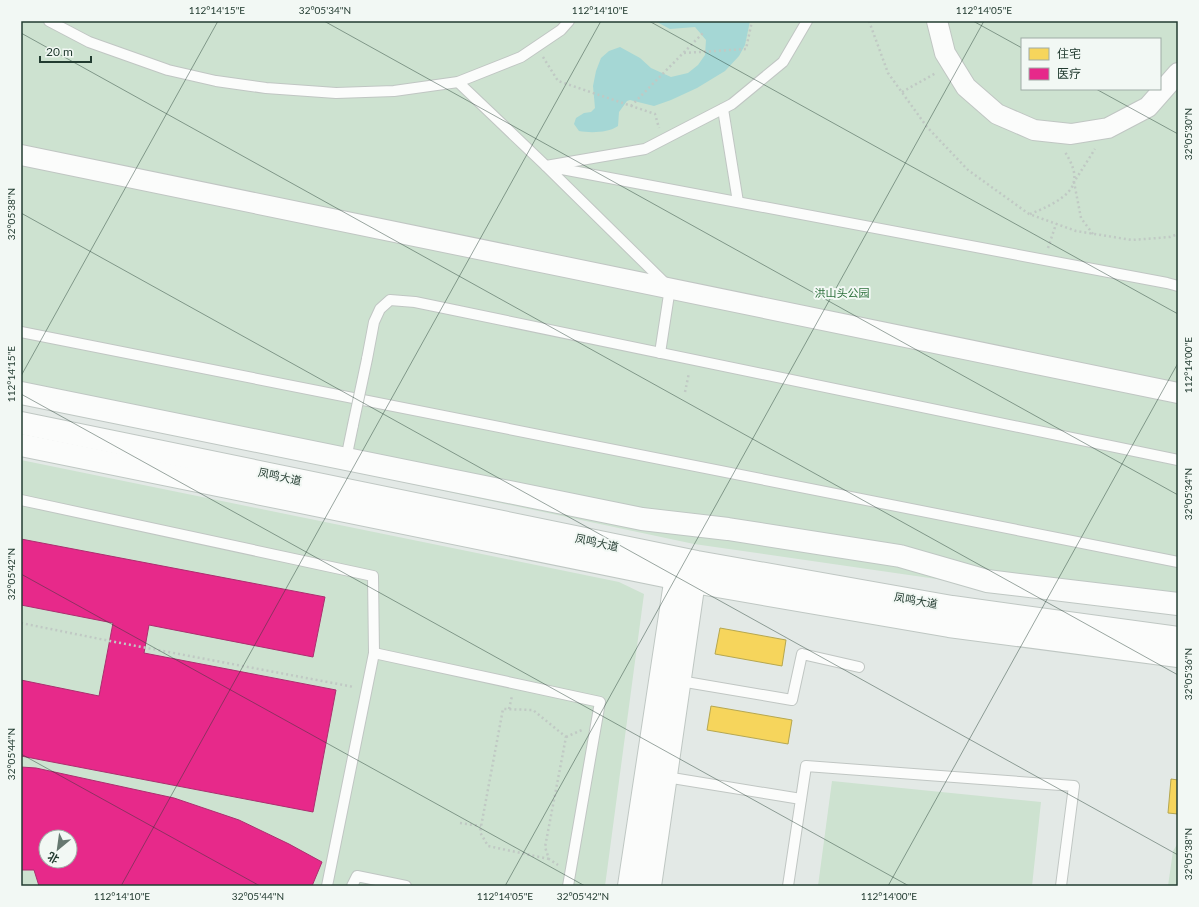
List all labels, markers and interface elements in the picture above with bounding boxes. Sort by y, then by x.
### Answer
text: 112°14'15"E [189,4,245,16]
text: 32°05'34"N [299,4,351,16]
text: 112°14'10"E [572,4,628,16]
text: 112°14'05"E [956,4,1012,16]
scale bar [40,38,91,64]
legend [1021,38,1161,90]
text: 20 m [46,44,73,59]
text: 住宅 [1057,46,1081,61]
text: 医疗 [1057,66,1081,81]
text: 32°05'30"N [1182,108,1194,160]
text: 32°05'38"N [5,188,17,240]
park label: 洪山头公园 [815,286,870,299]
text: 112°14'00"E [1182,337,1194,393]
text: 112°14'15"E [5,346,17,402]
street label: 凤鸣大道 [257,465,303,487]
text: 32°05'34"N [1182,468,1194,520]
street label: 凤鸣大道 [574,531,620,553]
text: 32°05'42"N [5,548,17,600]
street label: 凤鸣大道 [893,590,939,610]
text: 32°05'36"N [1182,648,1194,700]
text: 32°05'44"N [5,728,17,780]
text: 32°05'38"N [1182,828,1194,880]
north arrow [38,829,78,869]
text: 北 [45,850,61,867]
text: 112°14'10"E [94,890,150,902]
text: 32°05'44"N [232,890,284,902]
text: 112°14'05"E [477,890,533,902]
text: 32°05'42"N [557,890,609,902]
text: 112°14'00"E [861,890,917,902]

